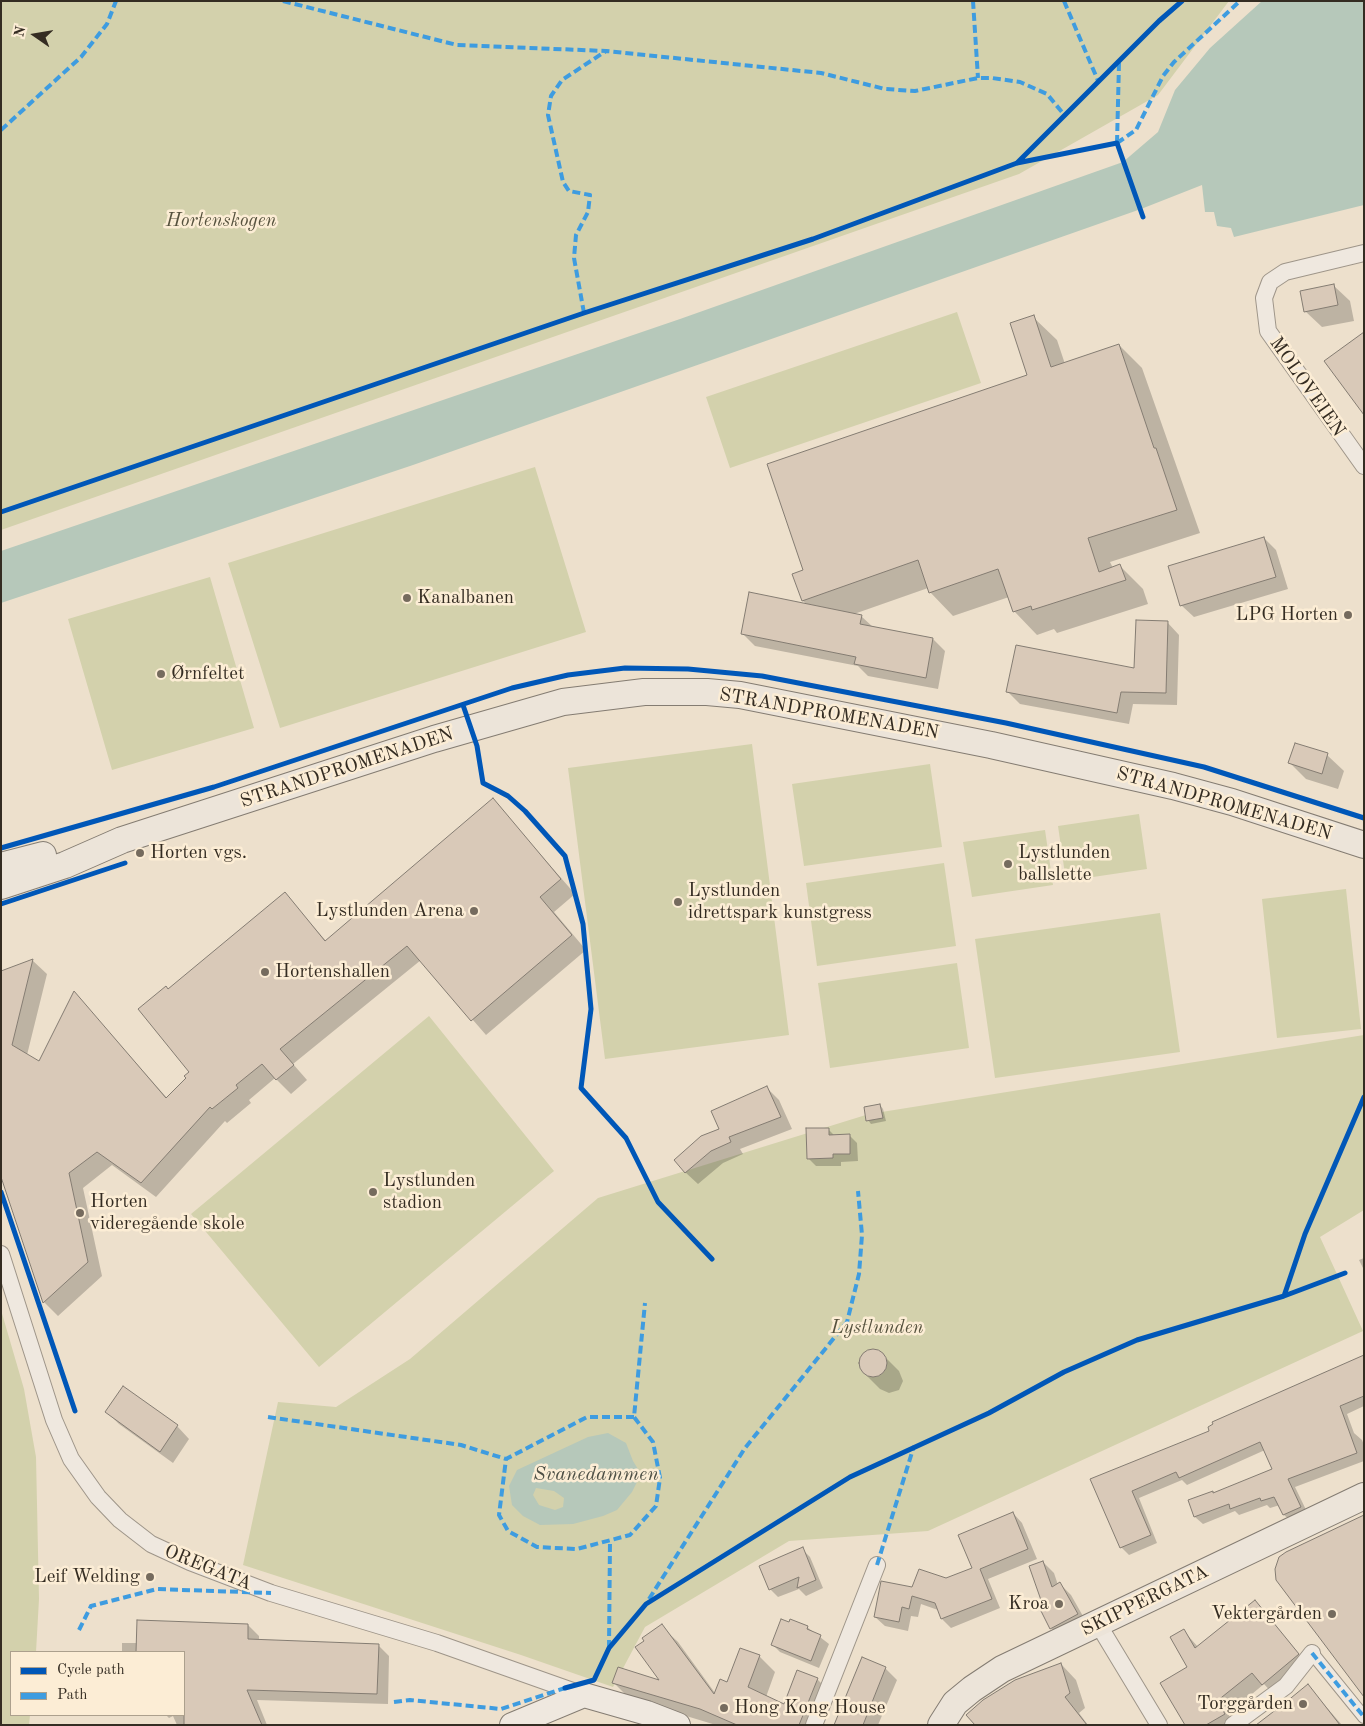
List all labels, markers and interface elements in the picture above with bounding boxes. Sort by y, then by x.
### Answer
north arrow [10,10,60,60]
text: N [12,25,28,38]
park label: Hortenskogen [166,210,276,232]
street label: MOLOVEIEN [1264,333,1350,441]
place label: Kanalbanen [417,587,514,609]
marker: Kanalbanen [401,592,413,604]
place label: LPG Horten [1236,604,1338,626]
marker: LPG Horten [1342,609,1354,621]
place label: Ørnfeltet [171,663,245,685]
marker: Ørnfeltet [155,668,167,680]
street label: STRANDPROMENADEN [717,683,941,745]
street label: STRANDPROMENADEN [237,723,457,813]
street label: STRANDPROMENADEN [1114,762,1334,846]
place label: Horten vgs. [150,842,247,864]
place label: Lystlunden ballslette [1018,842,1110,886]
marker: Horten vgs. [134,847,146,859]
marker: Lystlunden ballslette [1002,858,1014,870]
place label: Lystlunden idrettspark kunstgress [688,880,872,924]
marker: Lystlunden idrettspark kunstgress [672,896,684,908]
place label: Lystlunden Arena [316,900,464,922]
marker: Lystlunden Arena [468,905,480,917]
place label: Hortenshallen [275,961,390,983]
marker: Hortenshallen [259,966,271,978]
place label: Lystlunden stadion [383,1170,475,1214]
marker: Lystlunden stadion [367,1186,379,1198]
place label: Horten videregående skole [90,1191,244,1235]
marker: Horten videregående skole [74,1207,86,1219]
park label: Lystlunden [831,1317,923,1339]
water label: Svanedammen [533,1463,659,1487]
street label: OREGATA [161,1540,255,1596]
street label: SKIPPERGATA [1078,1560,1212,1642]
place label: Leif Welding [34,1566,140,1588]
marker: Leif Welding [144,1571,156,1583]
place label: Kroa [1008,1593,1049,1615]
marker: Kroa [1053,1598,1065,1610]
place label: Vektergården [1211,1603,1322,1625]
marker: Vektergården [1326,1608,1338,1620]
legend [10,1651,185,1716]
text: Cycle path [57,1663,125,1678]
text: Path [57,1688,87,1703]
place label: Torggården [1197,1693,1293,1715]
place label: Hong Kong House [734,1697,885,1719]
marker: Torggården [1297,1698,1309,1710]
marker: Hong Kong House [718,1702,730,1714]

